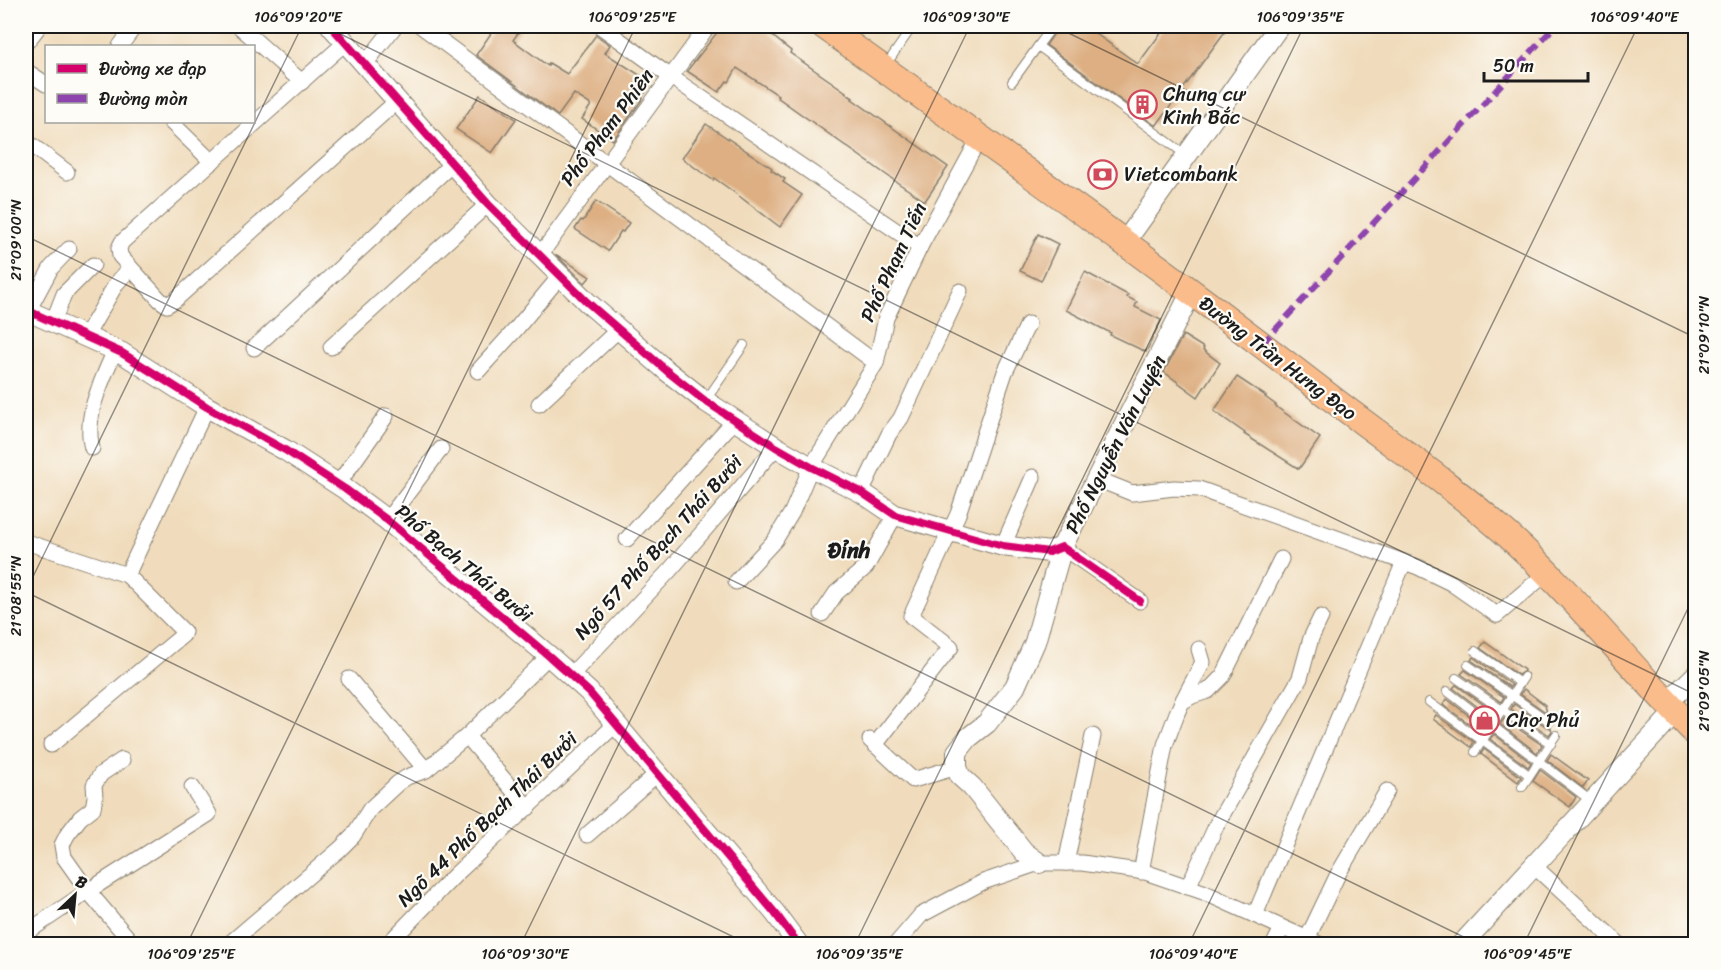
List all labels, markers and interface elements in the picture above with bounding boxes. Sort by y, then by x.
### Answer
text: 106°09'20"E [254,4,344,30]
text: 106°09'25"E [588,4,677,30]
text: 106°09'30"E [922,4,1011,30]
text: 106°09'35"E [1256,4,1345,30]
text: 106°09'40"E [1590,4,1680,30]
legend [45,45,255,123]
scale bar [1484,45,1588,83]
text: 50 m [1493,50,1534,82]
text: Đường xe đạp [99,53,207,85]
street label: Phố Phạm Phiên [551,61,664,194]
place label: Chung cư Kinh Bắc [1163,77,1247,135]
text: Đường mòn [99,83,188,115]
building icon: Chung cư Kinh Bắc [1126,89,1158,121]
place label: Vietcombank [1124,157,1238,192]
bank icon: Vietcombank [1087,158,1119,190]
street label: Phố Phạm Tiến [850,196,937,328]
text: 21°09'00"N [3,199,29,281]
street label: Đường Trần Hưng Đạo [1191,287,1365,430]
text: 21°09'10"N [1691,295,1717,374]
street label: Phố Nguyễn Văn Luyện [1055,348,1176,540]
street label: Ngõ 57 Phố Bạch Thái Bưởi [565,446,752,648]
street label: Phố Bạch Thái Bưởi [387,495,542,633]
district label: Đỉnh [827,531,871,570]
text: 21°08'55"N [3,555,29,636]
text: 21°09'05"N [1691,650,1717,732]
place label: Chợ Phủ [1506,703,1580,738]
shop icon: Chợ Phủ [1469,704,1501,736]
street label: Ngõ 44 Phố Bạch Thái Bưởi [389,722,587,916]
north arrow [45,865,105,925]
text: B [70,867,93,898]
text: 106°09'25"E [147,941,236,967]
text: 106°09'30"E [481,941,570,967]
text: 106°09'35"E [815,941,904,967]
text: 106°09'40"E [1149,941,1239,967]
text: 106°09'45"E [1483,941,1573,967]

